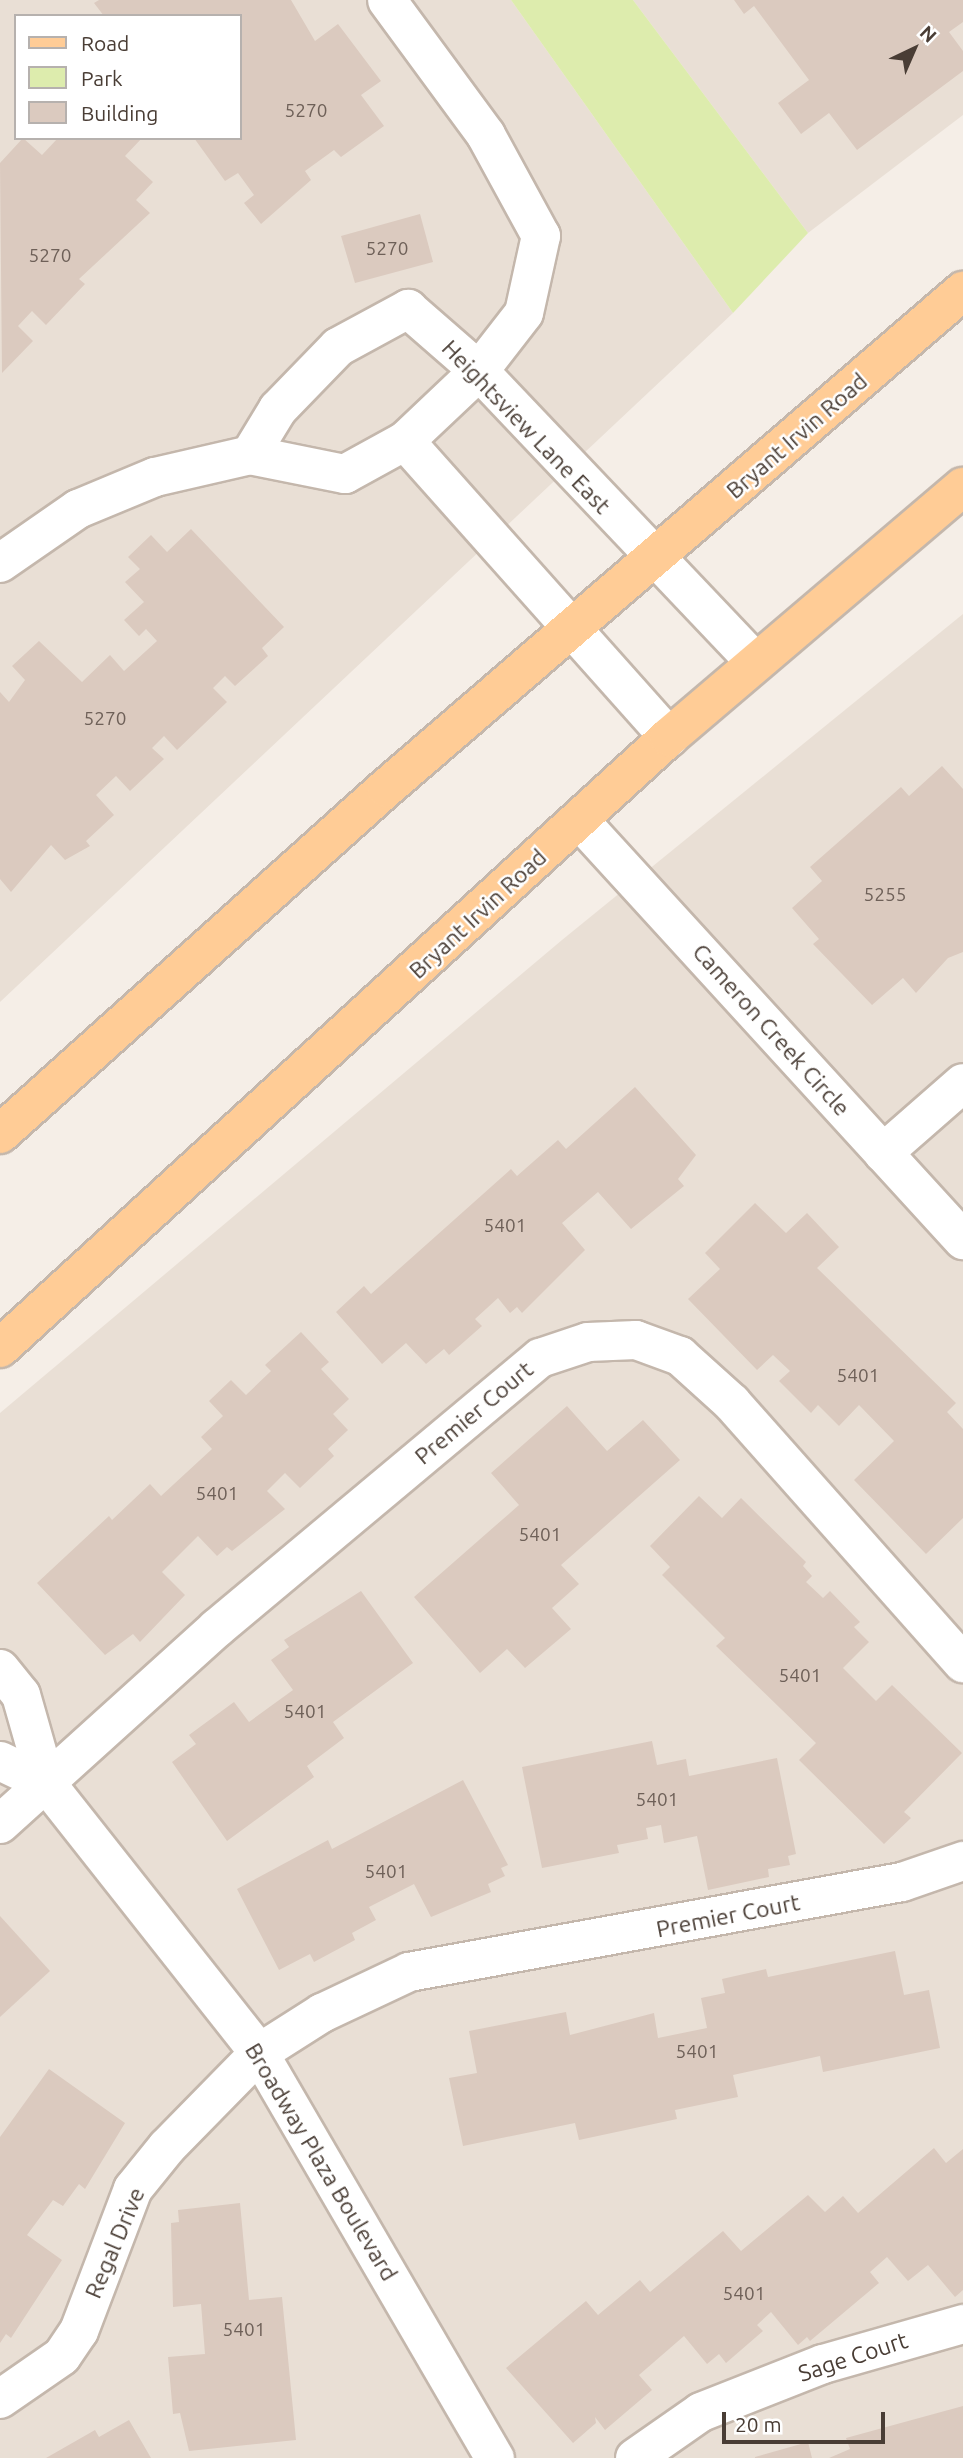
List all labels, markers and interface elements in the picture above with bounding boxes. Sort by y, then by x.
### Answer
legend [14,14,242,140]
north arrow [879,14,949,84]
text: N [916,21,941,47]
text: Road [81,31,129,55]
text: Park [81,66,123,90]
house number: 5270 [285,100,327,122]
text: Building [81,101,158,125]
house number: 5270 [366,238,408,260]
house number: 5270 [29,245,71,267]
street label: Heightsview Lane East [436,334,616,520]
street label: Bryant Irvin Road [721,367,873,505]
house number: 5270 [84,708,126,730]
street label: Bryant Irvin Road [404,843,552,985]
house number: 5255 [864,884,906,906]
street label: Cameron Creek Circle [687,938,855,1122]
house number: 5401 [484,1215,526,1237]
street label: Premier Court [409,1356,539,1470]
house number: 5401 [837,1365,879,1387]
house number: 5401 [196,1483,238,1505]
house number: 5401 [519,1524,561,1546]
house number: 5401 [779,1665,821,1687]
house number: 5401 [284,1701,326,1723]
house number: 5401 [636,1789,678,1811]
house number: 5401 [365,1861,407,1883]
street label: Premier Court [654,1889,802,1943]
street label: Broadway Plaza Boulevard [239,2038,403,2286]
house number: 5401 [676,2041,718,2063]
street label: Regal Drive [79,2183,151,2303]
house number: 5401 [723,2283,765,2305]
house number: 5401 [223,2319,265,2341]
street label: Sage Court [795,2326,911,2388]
scale bar [725,2398,888,2442]
text: 20 m [735,2412,782,2436]

